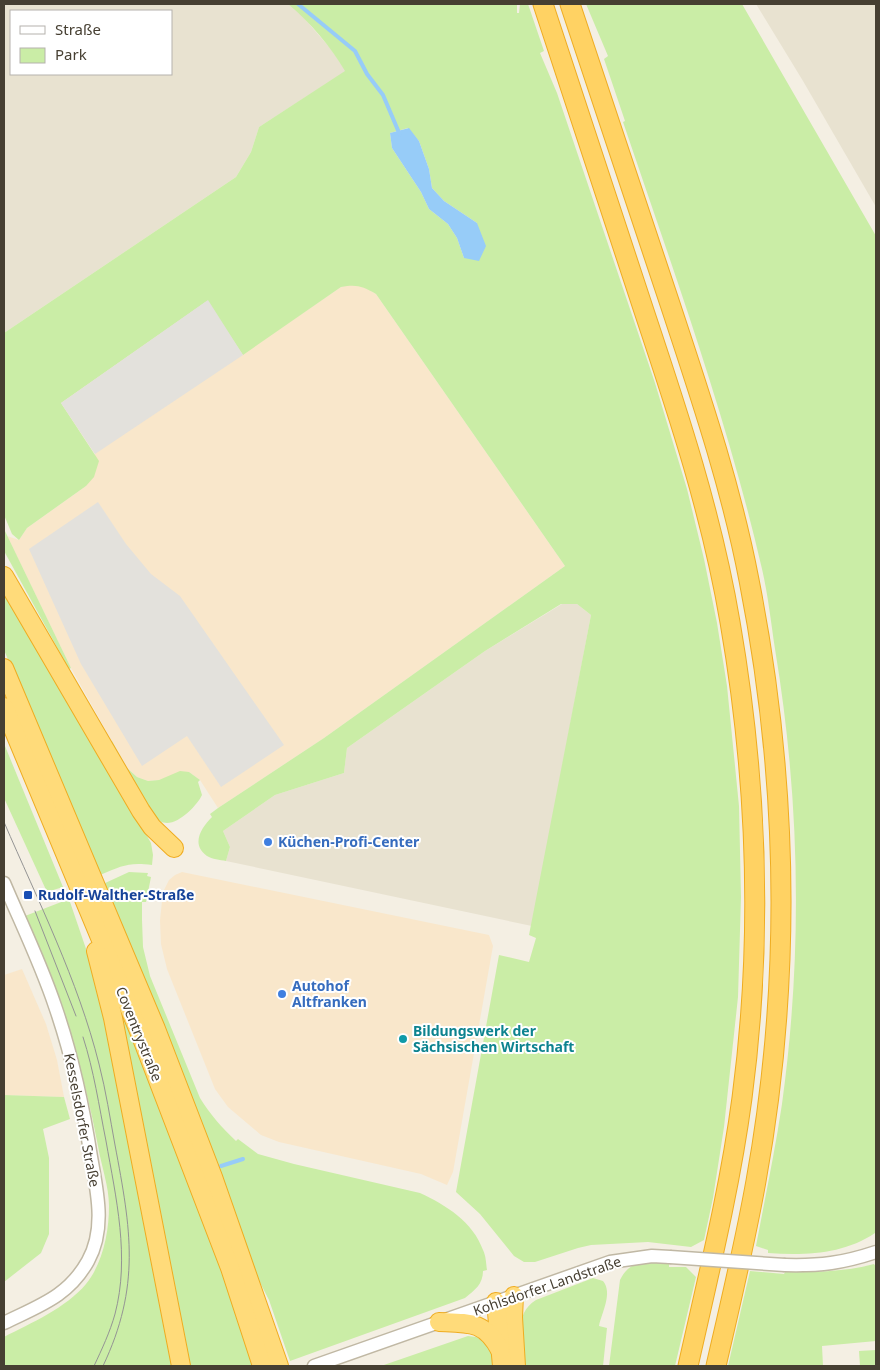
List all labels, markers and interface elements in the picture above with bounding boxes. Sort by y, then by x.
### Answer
legend [10,10,172,75]
text: Straße [55,19,101,39]
text: Park [55,44,87,64]
place label: Küchen-Profi-Center [278,832,420,851]
marker: Küchen-Profi-Center [262,836,274,848]
place label: Rudolf-Walther-Straße [38,885,194,904]
marker: Rudolf-Walther-Straße [22,889,34,901]
place label: Autohof Altfranken [292,976,367,1011]
street label: Coventrystraße [112,984,167,1084]
marker: Autohof Altfranken [276,988,288,1000]
place label: Bildungswerk der Sächsischen Wirtschaft [413,1021,574,1056]
marker: Bildungswerk der Sächsischen Wirtschaft [397,1033,409,1045]
street label: Kesselsdorfer Straße [60,1051,105,1189]
street label: Kohlsdorfer Landstraße [470,1251,623,1320]

